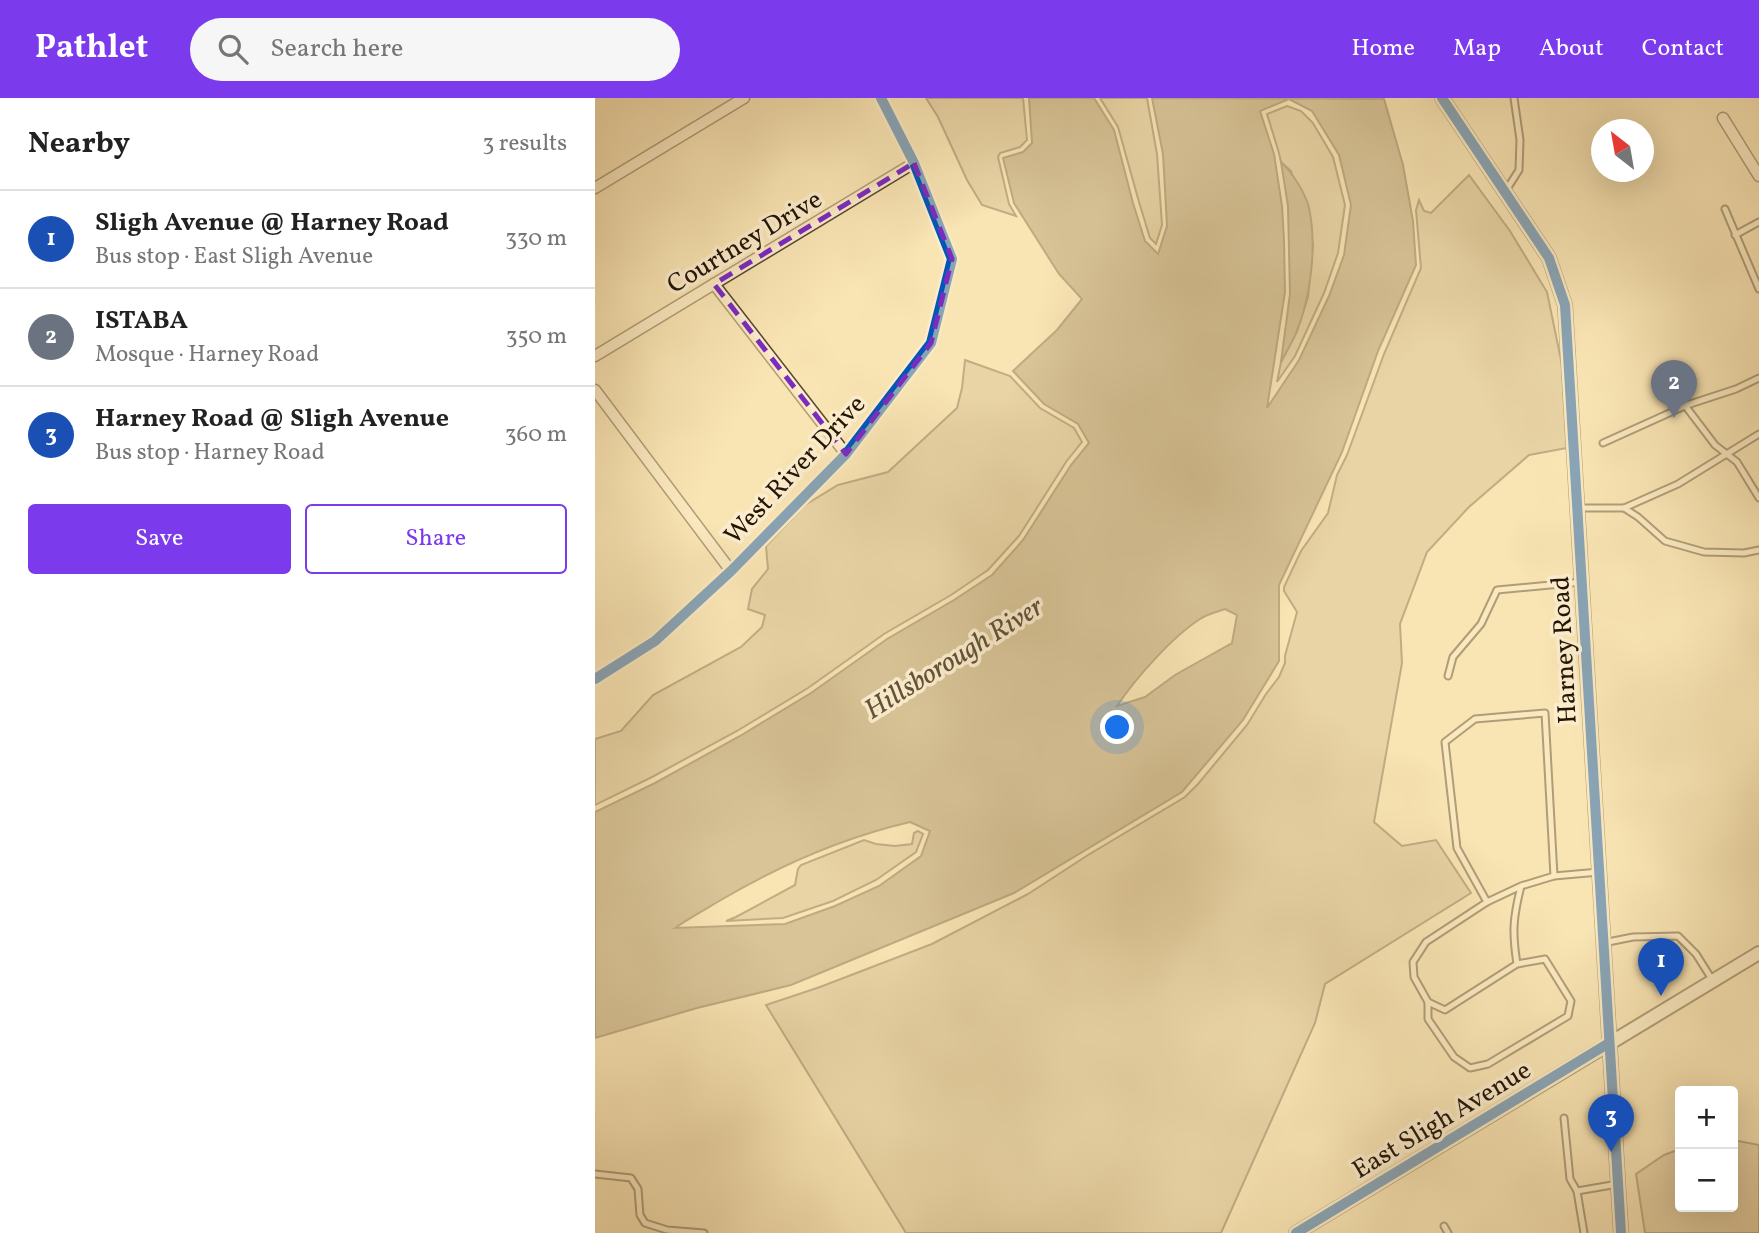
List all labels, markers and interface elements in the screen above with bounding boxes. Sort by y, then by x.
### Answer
search box [190,18,680,81]
text: Pathlet [35,26,148,72]
icon: search [214,30,252,68]
text: Search here [270,31,403,67]
text: Home [1351,32,1415,66]
text: Map [1453,32,1501,66]
text: About [1539,32,1604,66]
text: Contact [1642,32,1724,66]
north arrow [1591,119,1654,182]
text: Nearby [28,123,130,165]
text: 3 results [482,128,567,160]
street label: Courtney Drive [661,182,829,303]
text: Sligh Avenue @ Harney Road [95,205,449,241]
text: 1 [46,223,56,255]
text: 330 m [505,223,567,255]
text: Bus stop · East Sligh Avenue [95,241,373,273]
text: ISTABA [95,303,188,339]
text: 2 [45,321,57,353]
text: 350 m [506,321,567,353]
text: Mosque · Harney Road [95,339,319,371]
pin: 2 [1651,360,1697,418]
street label: West River Drive [717,388,874,553]
text: Harney Road @ Sligh Avenue [95,401,449,437]
text: 3 [45,419,57,451]
text: 360 m [505,419,567,451]
text: Bus stop · Harney Road [95,437,325,469]
button: Save [28,504,291,574]
button: Share [305,504,567,574]
street label: Harney Road [1543,575,1587,725]
water label: Hillsborough River [857,588,1052,730]
your location [1100,710,1134,744]
pin: 1 [1638,938,1684,996]
street label: East Sligh Avenue [1346,1053,1538,1188]
map controls [1675,1086,1738,1212]
button: + [1675,1086,1738,1149]
pin: 3 [1588,1094,1634,1152]
button: − [1675,1149,1738,1212]

